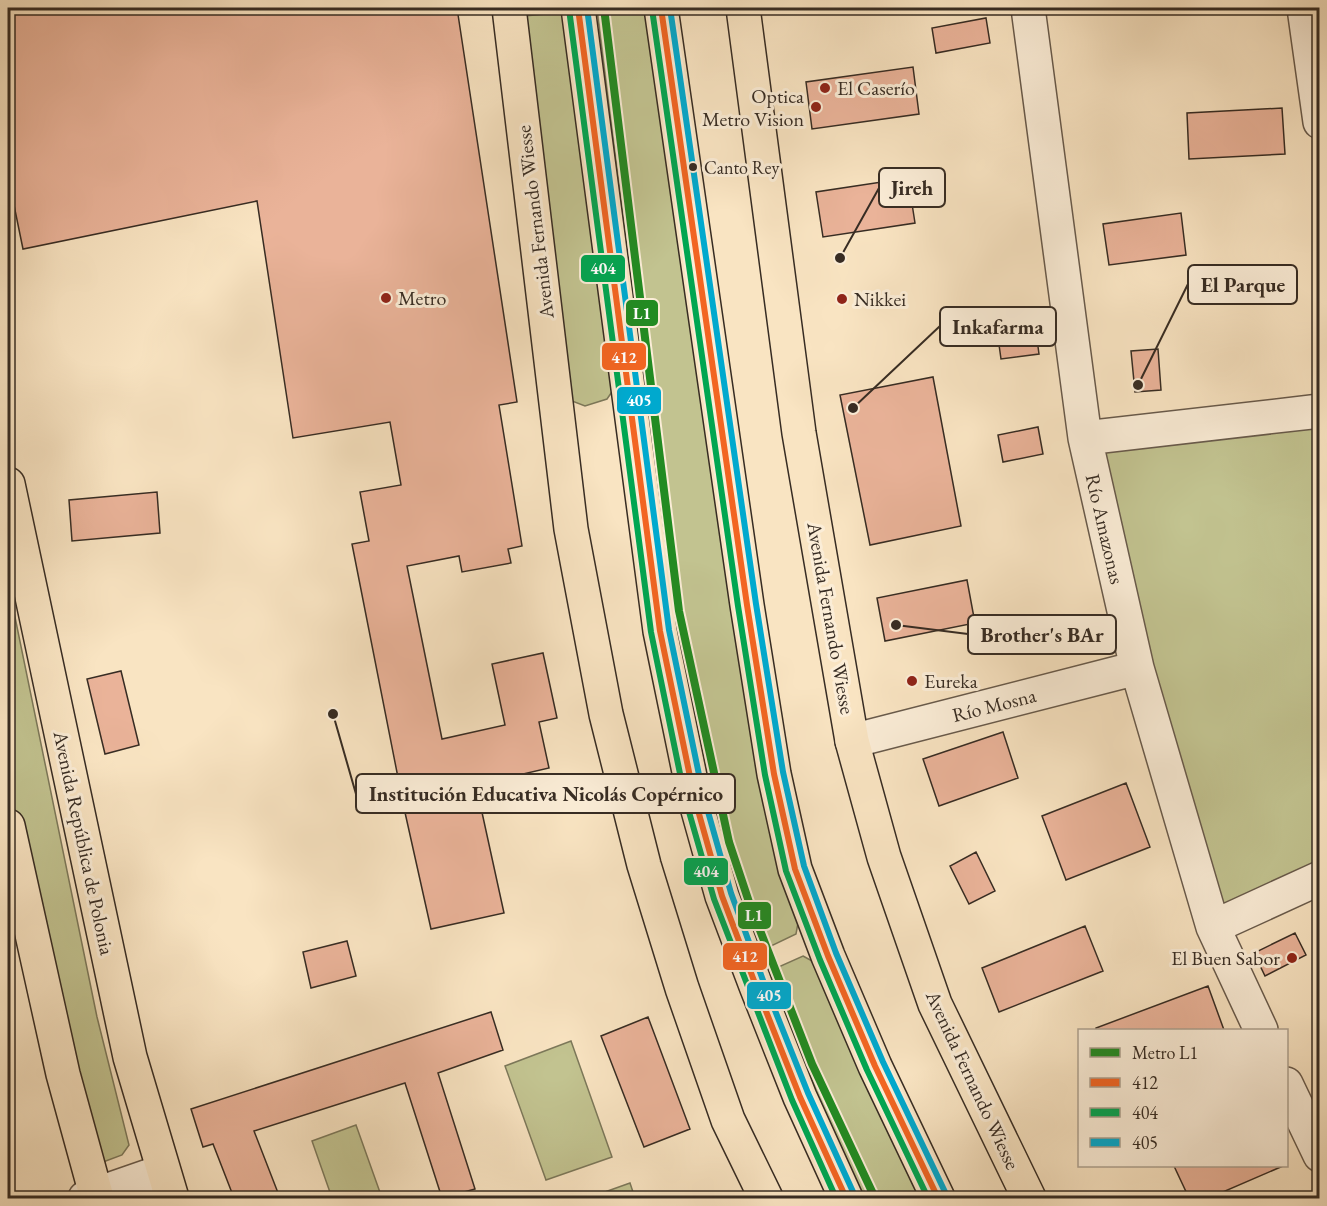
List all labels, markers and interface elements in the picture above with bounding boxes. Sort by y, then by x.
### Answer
place label: El Caserío [837,75,915,101]
marker: El Caserío [818,81,832,95]
place label: Optica Metro Vision [702,83,804,132]
marker: Optica Metro Vision [809,100,823,114]
street label: Avenida Fernando Wiesse [510,124,560,321]
place label: Canto Rey [704,156,779,179]
marker: Canto Rey [687,161,699,173]
callout: Jireh [879,168,945,207]
text: Jireh [889,174,934,201]
line badge: 404 [580,254,626,283]
text: 404 [590,258,616,279]
callout: El Parque [1188,265,1297,304]
text: El Parque [1201,271,1285,298]
place label: Metro [398,285,446,311]
place label: Nikkei [854,286,906,312]
marker: Metro [379,291,393,305]
marker: Nikkei [835,292,849,306]
line badge: L1 [625,299,659,327]
text: L1 [633,303,651,324]
callout: Inkafarma [940,307,1056,346]
text: Inkafarma [952,313,1045,340]
line badge: 412 [601,342,647,371]
text: 412 [611,347,637,368]
line badge: 405 [616,386,662,415]
text: 405 [626,390,652,411]
street label: Río Amazonas [1080,471,1130,587]
street label: Avenida Fernando Wiesse [801,519,861,716]
callout: Brother's BAr [968,615,1116,654]
text: Brother's BAr [980,621,1104,648]
place label: Eureka [924,668,978,694]
marker: Eureka [905,674,919,688]
street label: Río Mosna [949,682,1039,728]
street label: Avenida República de Polonia [47,728,120,957]
callout: Institución Educativa Nicolás Copérnico [356,774,735,813]
text: Institución Educativa Nicolás Copérnico [369,780,724,807]
line badge: 404 [683,857,729,886]
text: 404 [693,861,719,882]
line badge: L1 [737,901,772,930]
text: L1 [745,905,763,926]
line badge: 412 [722,942,768,971]
place label: El Buen Sabor [1171,945,1280,971]
text: 412 [732,946,758,967]
marker: El Buen Sabor [1285,951,1299,965]
line badge: 405 [746,981,792,1010]
text: 405 [756,985,782,1006]
street label: Avenida Fernando Wiesse [920,985,1026,1174]
legend [1078,1029,1288,1167]
text: Metro L1 [1132,1041,1198,1064]
text: 412 [1132,1071,1158,1094]
text: 404 [1132,1101,1158,1124]
text: 405 [1132,1131,1158,1154]

